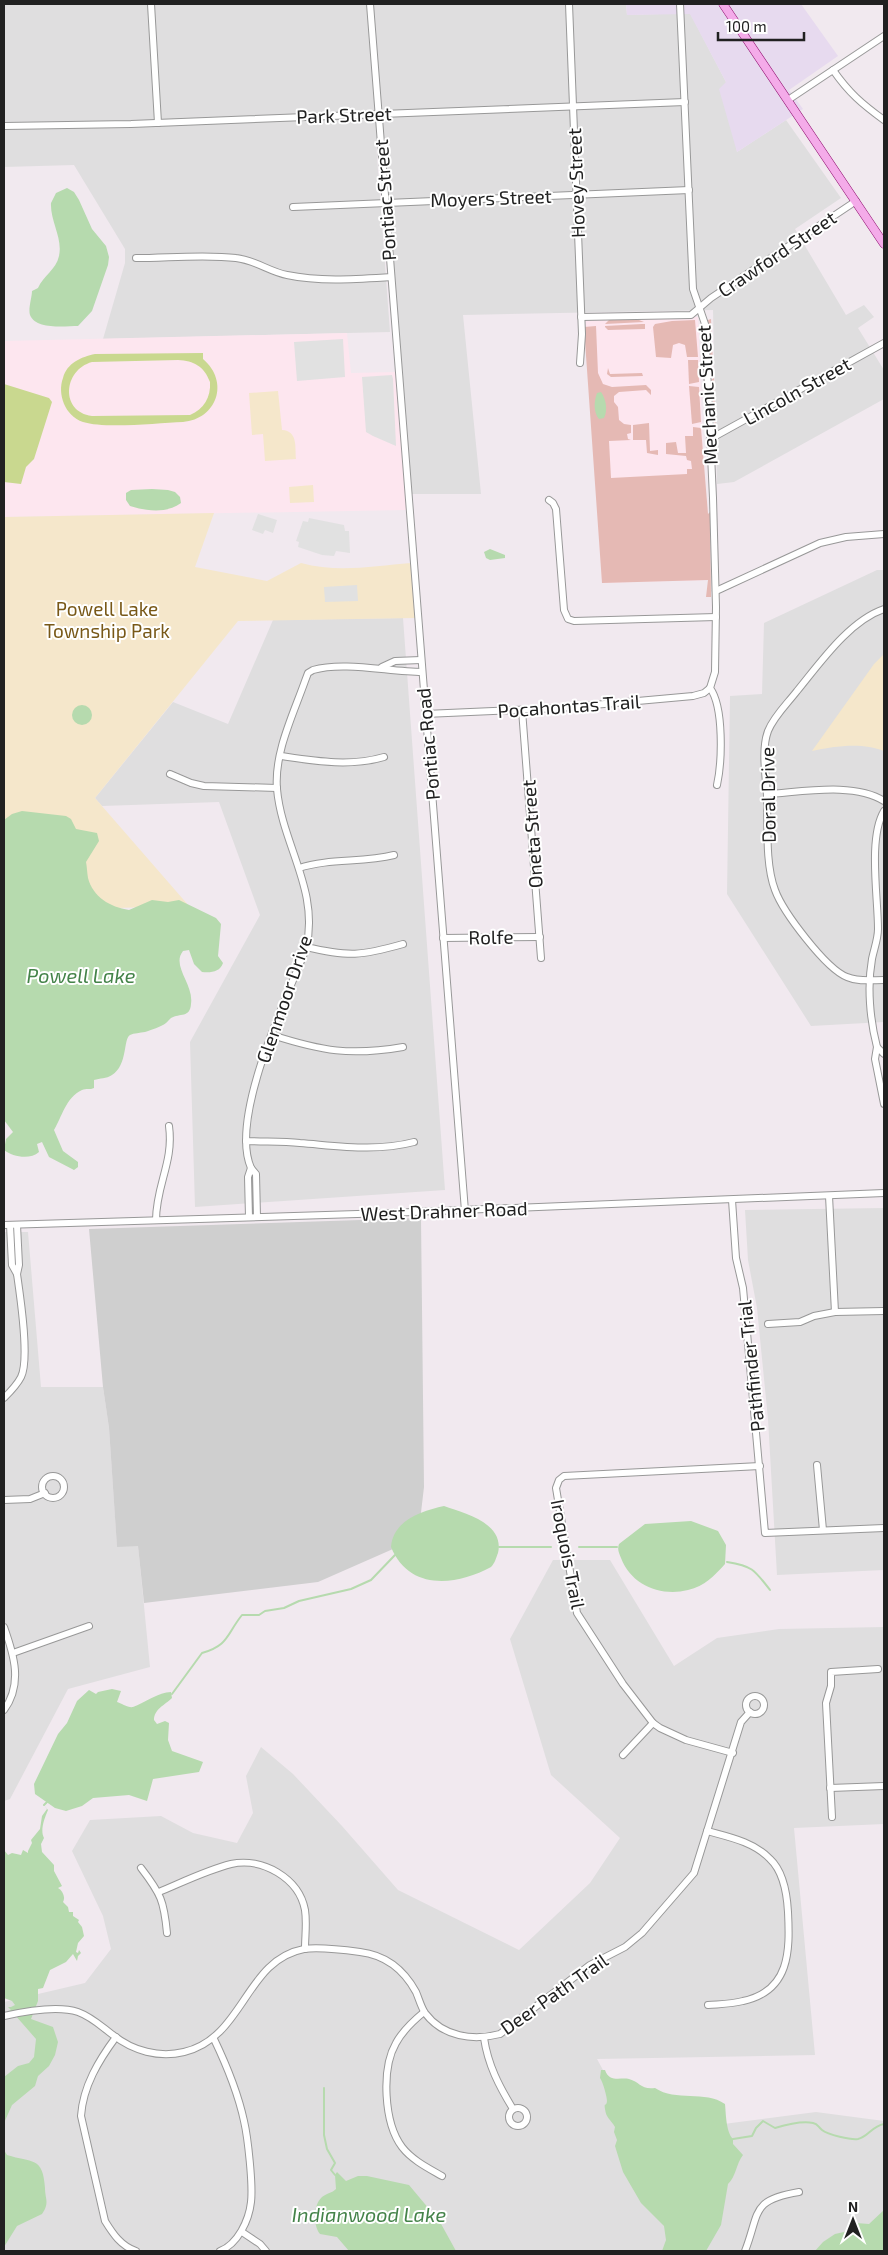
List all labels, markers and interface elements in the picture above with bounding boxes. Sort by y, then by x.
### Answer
scale bar [718,10,804,42]
text: 100 m [726,17,767,35]
street label: Park Street [296,101,392,128]
street label: Hovey Street [562,128,589,238]
street label: Pontiac Street [369,139,400,262]
street label: Moyers Street [430,184,552,211]
street label: Crawford Street [713,206,840,302]
street label: Mechanic Street [691,325,722,465]
street label: Lincoln Street [739,352,854,430]
park label: Powell Lake Township Park [44,597,170,642]
street label: Pontiac Road [411,687,444,801]
street label: Pocahontas Trail [497,689,642,722]
street label: Doral Drive [755,747,780,843]
street label: Oneta Street [516,779,547,889]
street label: Rolfe [468,925,514,948]
street label: Glenmoor Drive [251,932,316,1066]
water label: Powell Lake [27,963,136,987]
street label: West Drahner Road [360,1196,528,1225]
street label: Pathfinder Trial [732,1299,769,1433]
street label: Iroquois Trail [547,1497,590,1611]
street label: Deer Path Trail [496,1948,612,2039]
north arrow [828,2195,878,2245]
text: N [848,2198,858,2215]
water label: Indianwood Lake [292,2202,446,2226]

